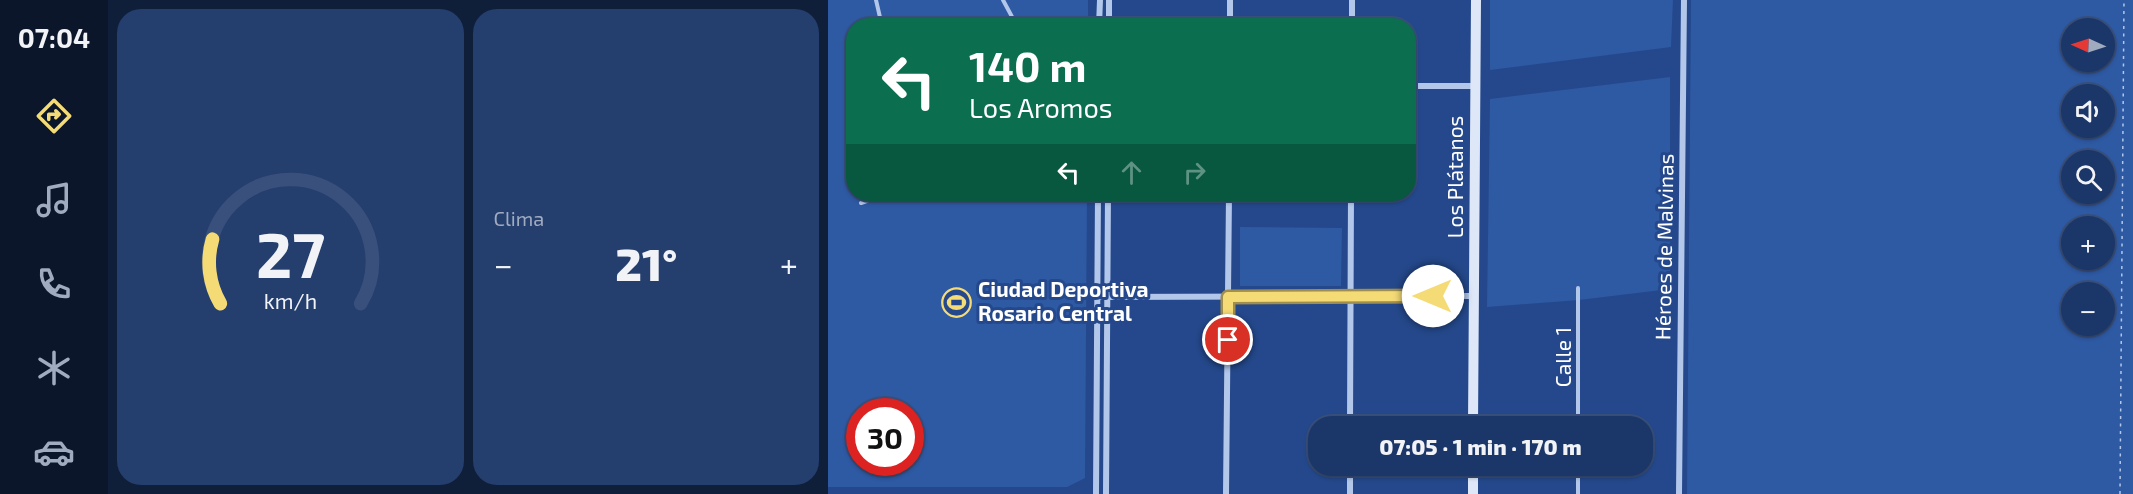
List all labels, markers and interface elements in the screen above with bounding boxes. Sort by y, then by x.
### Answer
north arrow [2061,18,2115,72]
map controls [2061,18,2115,336]
text: 07:04 [18,21,90,53]
text: 140 m [969,40,1086,90]
icon: left [870,42,948,120]
button: sound [2061,84,2115,138]
text: Los Aromos [969,91,1113,123]
icon: directions [33,95,75,137]
street label: Los Plátanos [1442,116,1467,238]
button: search [2061,150,2115,204]
street label: Héroes de Malvinas [1649,154,1678,340]
icon: left [1052,156,1085,189]
icon: ahead [1115,156,1148,189]
icon: right [1178,156,1211,189]
icon: music [33,179,75,221]
text: Clima [494,206,544,230]
text: 27 [256,216,325,291]
button: + [2061,216,2115,270]
text: 21° [615,236,677,290]
text: − [494,244,513,284]
text: + [780,244,798,284]
icon: phone [33,263,75,305]
position arrow [1401,264,1465,328]
place label: Ciudad Deportiva Rosario Central [978,276,1148,325]
button: − [2061,282,2115,336]
sports icon: Ciudad Deportiva Rosario Central [941,286,973,318]
text: km/h [264,288,317,313]
pin [1202,314,1253,365]
icon: arrive [1211,323,1244,356]
street label: Calle 1 [1550,327,1575,387]
icon: climate [33,347,75,389]
speed limit sign: 30 [846,398,924,476]
icon: car [33,431,75,473]
text: 07:05 · 1 min · 170 m [1379,433,1582,459]

